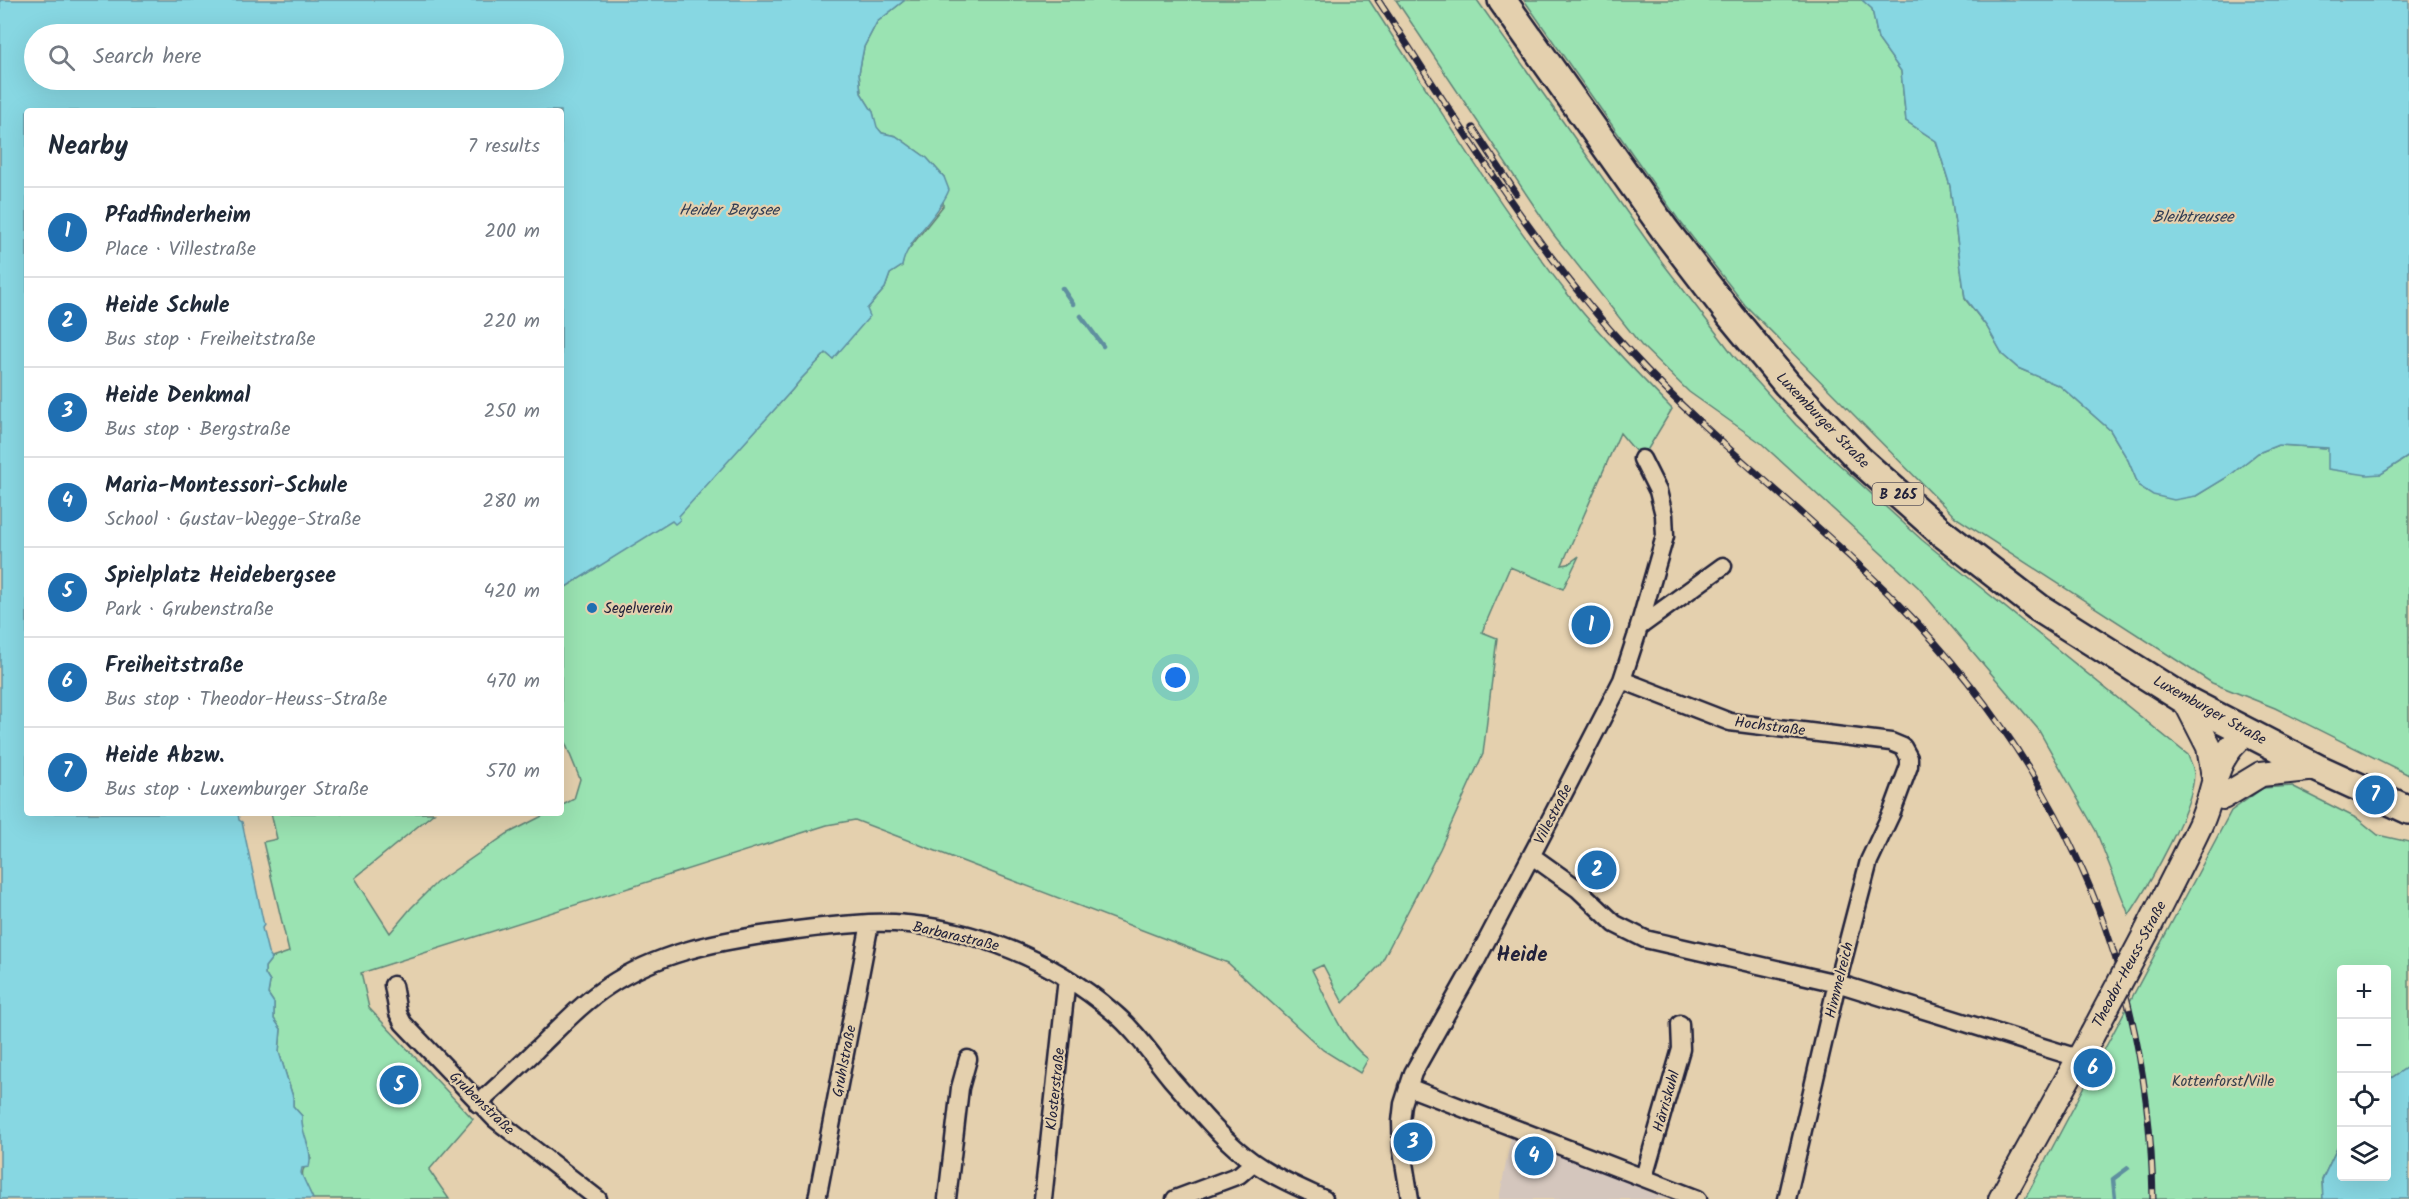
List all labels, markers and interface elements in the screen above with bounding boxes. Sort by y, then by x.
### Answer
search box [24,24,564,90]
text: Search here [93,40,201,75]
icon: search [45,41,78,74]
text: Nearby [48,126,128,168]
text: 7 results [468,131,540,163]
water label: Heider Bergsee [679,198,781,223]
text: Pfadfinderheim [105,199,251,234]
water label: Bleibtreusee [2152,205,2235,230]
text: 1 [64,216,71,248]
text: 200 m [484,216,540,248]
text: Place · Villestraße [105,234,256,266]
text: Heide Schule [105,289,229,324]
text: 2 [62,306,73,338]
text: 220 m [483,306,540,338]
text: Bus stop · Freiheitstraße [105,324,316,356]
street label: Luxemburger Straße [1770,367,1875,475]
text: Heide Denkmal [105,379,250,414]
text: 3 [62,396,73,428]
text: 250 m [484,396,540,428]
text: Bus stop · Bergstraße [105,414,290,446]
text: Maria-Montessori-Schule [105,469,347,504]
road number: B 265 [1872,483,1924,505]
text: 4 [62,486,73,518]
text: 280 m [482,486,540,518]
text: School · Gustav-Wegge-Straße [105,504,361,536]
text: Spielplatz Heidebergsee [105,559,336,594]
text: 5 [62,576,73,608]
text: 420 m [483,576,540,608]
text: Park · Grubenstraße [105,594,274,626]
place label: Segelverein [604,597,673,621]
marker: Segelverein [585,601,599,615]
pin: 1 [1572,602,1610,648]
text: Freiheitstraße [105,649,243,684]
your location [1161,663,1190,692]
text: 6 [62,666,73,698]
text: 470 m [486,666,540,698]
street label: Luxemburger Straße [2148,670,2271,752]
text: Bus stop · Theodor-Heuss-Straße [105,684,387,716]
street label: Hochstraße [1733,711,1807,743]
text: Heide Abzw. [105,739,225,774]
text: 7 [63,756,72,788]
text: 570 m [486,756,540,788]
pin: 7 [2356,772,2394,818]
text: Bus stop · Luxemburger Straße [105,774,369,806]
street label: Villestraße [1528,780,1580,849]
pin: 2 [1578,848,1616,892]
street label: Theodor-Heuss-Straße [2086,896,2174,1032]
street label: Barbarastraße [910,915,1002,959]
district label: Heide [1497,939,1547,972]
street label: Himmelreich [1819,940,1861,1021]
map controls [2337,965,2391,1181]
button: + [2337,965,2391,1019]
button: − [2337,1019,2391,1073]
street label: Gruhlstraße [826,1023,864,1099]
street label: Klosterstraße [1040,1046,1072,1132]
pin: 6 [2074,1046,2112,1090]
pin: 5 [380,1062,418,1108]
street label: Grubenstraße [443,1066,520,1142]
street label: Härriskuhl [1647,1067,1687,1135]
park label: Kottenforst/Ville [2172,1070,2275,1094]
button: locate [2337,1073,2391,1127]
pin: 3 [1394,1120,1432,1164]
button: layers [2337,1127,2391,1181]
pin: 4 [1514,1134,1553,1178]

